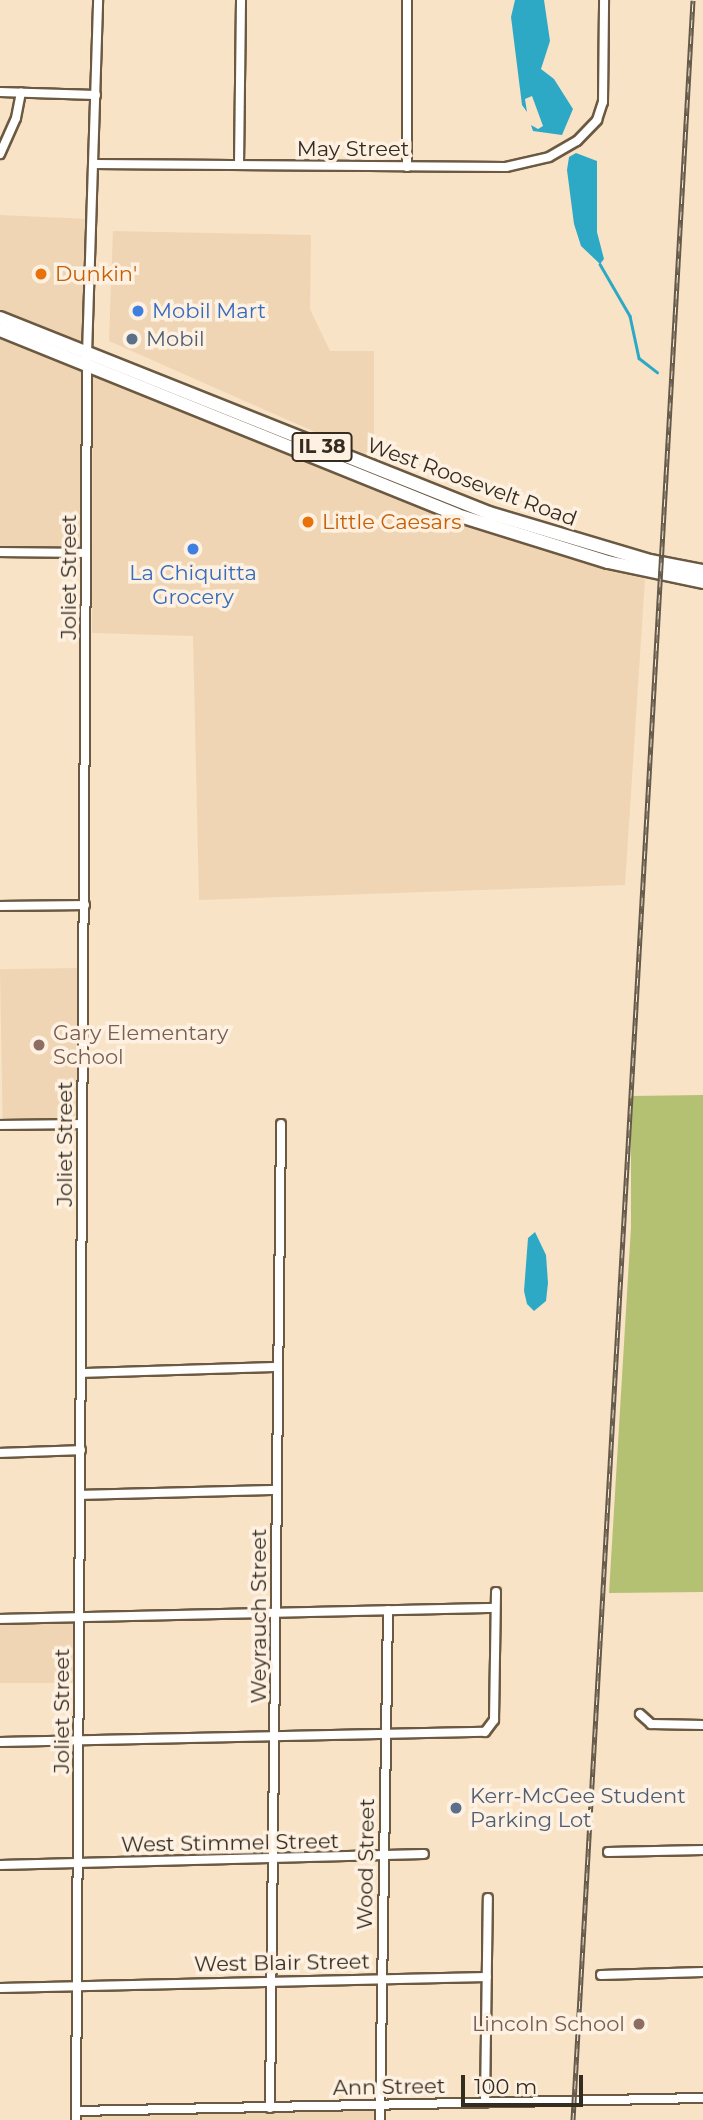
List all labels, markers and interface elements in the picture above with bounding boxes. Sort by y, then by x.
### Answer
street label: May Street [297,136,409,162]
place label: Dunkin' [55,261,137,287]
marker: Dunkin' [33,266,49,282]
place label: Mobil Mart [152,298,266,324]
marker: Mobil Mart [130,303,146,319]
place label: Mobil [146,326,205,352]
marker: Mobil [124,331,140,347]
road number: IL 38 [290,432,354,462]
street label: West Roosevelt Road [364,432,580,532]
place label: Little Caesars [322,509,461,535]
street label: Joliet Street [56,514,82,640]
marker: Little Caesars [300,514,316,530]
marker: La Chiquitta Grocery [185,541,201,557]
place label: La Chiquitta Grocery [129,560,257,610]
place label: Gary Elementary School [53,1020,228,1070]
marker: Gary Elementary School [31,1037,47,1053]
street label: Joliet Street [52,1081,78,1207]
street label: Weyrauch Street [246,1528,272,1704]
street label: Joliet Street [49,1648,75,1774]
place label: Kerr-McGee Student Parking Lot [470,1783,686,1833]
street label: Wood Street [352,1798,380,1930]
marker: Kerr-McGee Student Parking Lot [448,1800,464,1816]
street label: West Stimmel Street [121,1828,339,1858]
street label: West Blair Street [194,1949,370,1977]
place label: Lincoln School [472,2011,625,2037]
marker: Lincoln School [631,2016,647,2032]
scale bar [465,2060,588,2104]
street label: Ann Street [333,2073,445,2101]
text: 100 m [474,2074,537,2099]

